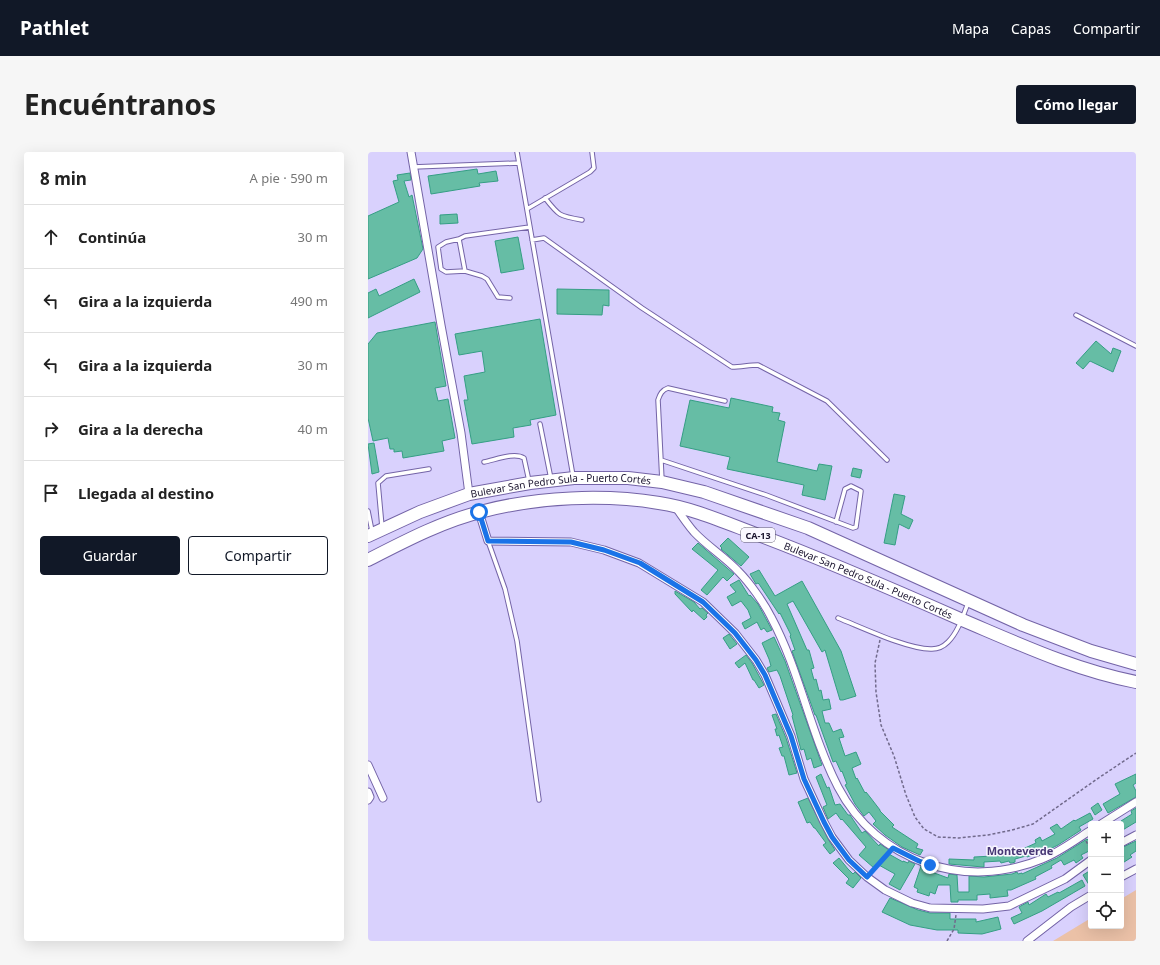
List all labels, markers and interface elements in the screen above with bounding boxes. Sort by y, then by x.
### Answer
text: Pathlet [20,15,89,41]
text: Mapa [952,19,989,38]
text: Capas [1011,19,1051,38]
text: Compartir [1073,19,1140,38]
text: Encuéntranos [24,85,216,123]
button: Cómo llegar [1016,85,1136,124]
text: 8 min [40,167,87,190]
text: A pie · 590 m [250,169,328,187]
icon: ahead [40,226,62,248]
text: Continúa [78,227,146,247]
text: 30 m [298,228,328,246]
icon: left [40,290,62,312]
text: Gira a la izquierda [78,291,212,311]
text: 490 m [290,292,328,310]
icon: left [40,354,62,376]
text: Gira a la izquierda [78,355,212,375]
text: 30 m [298,356,328,374]
icon: right [40,418,62,440]
text: Gira a la derecha [78,419,203,439]
text: 40 m [298,420,328,438]
street label: Bulevar San Pedro Sula - Puerto Cortés [469,471,652,501]
icon: arrive [40,482,62,504]
text: Llegada al destino [78,483,214,503]
route start [470,503,488,521]
road number: CA-13 [741,528,775,542]
button: Guardar [40,536,180,575]
button: Compartir [188,536,328,575]
street label: Bulevar San Pedro Sula - Puerto Cortés [782,538,955,622]
map controls [1088,821,1124,929]
button: + [1088,821,1124,857]
district label: Monteverde [987,843,1054,858]
route end [921,856,939,874]
button: − [1088,857,1124,893]
button: locate [1088,893,1124,929]

